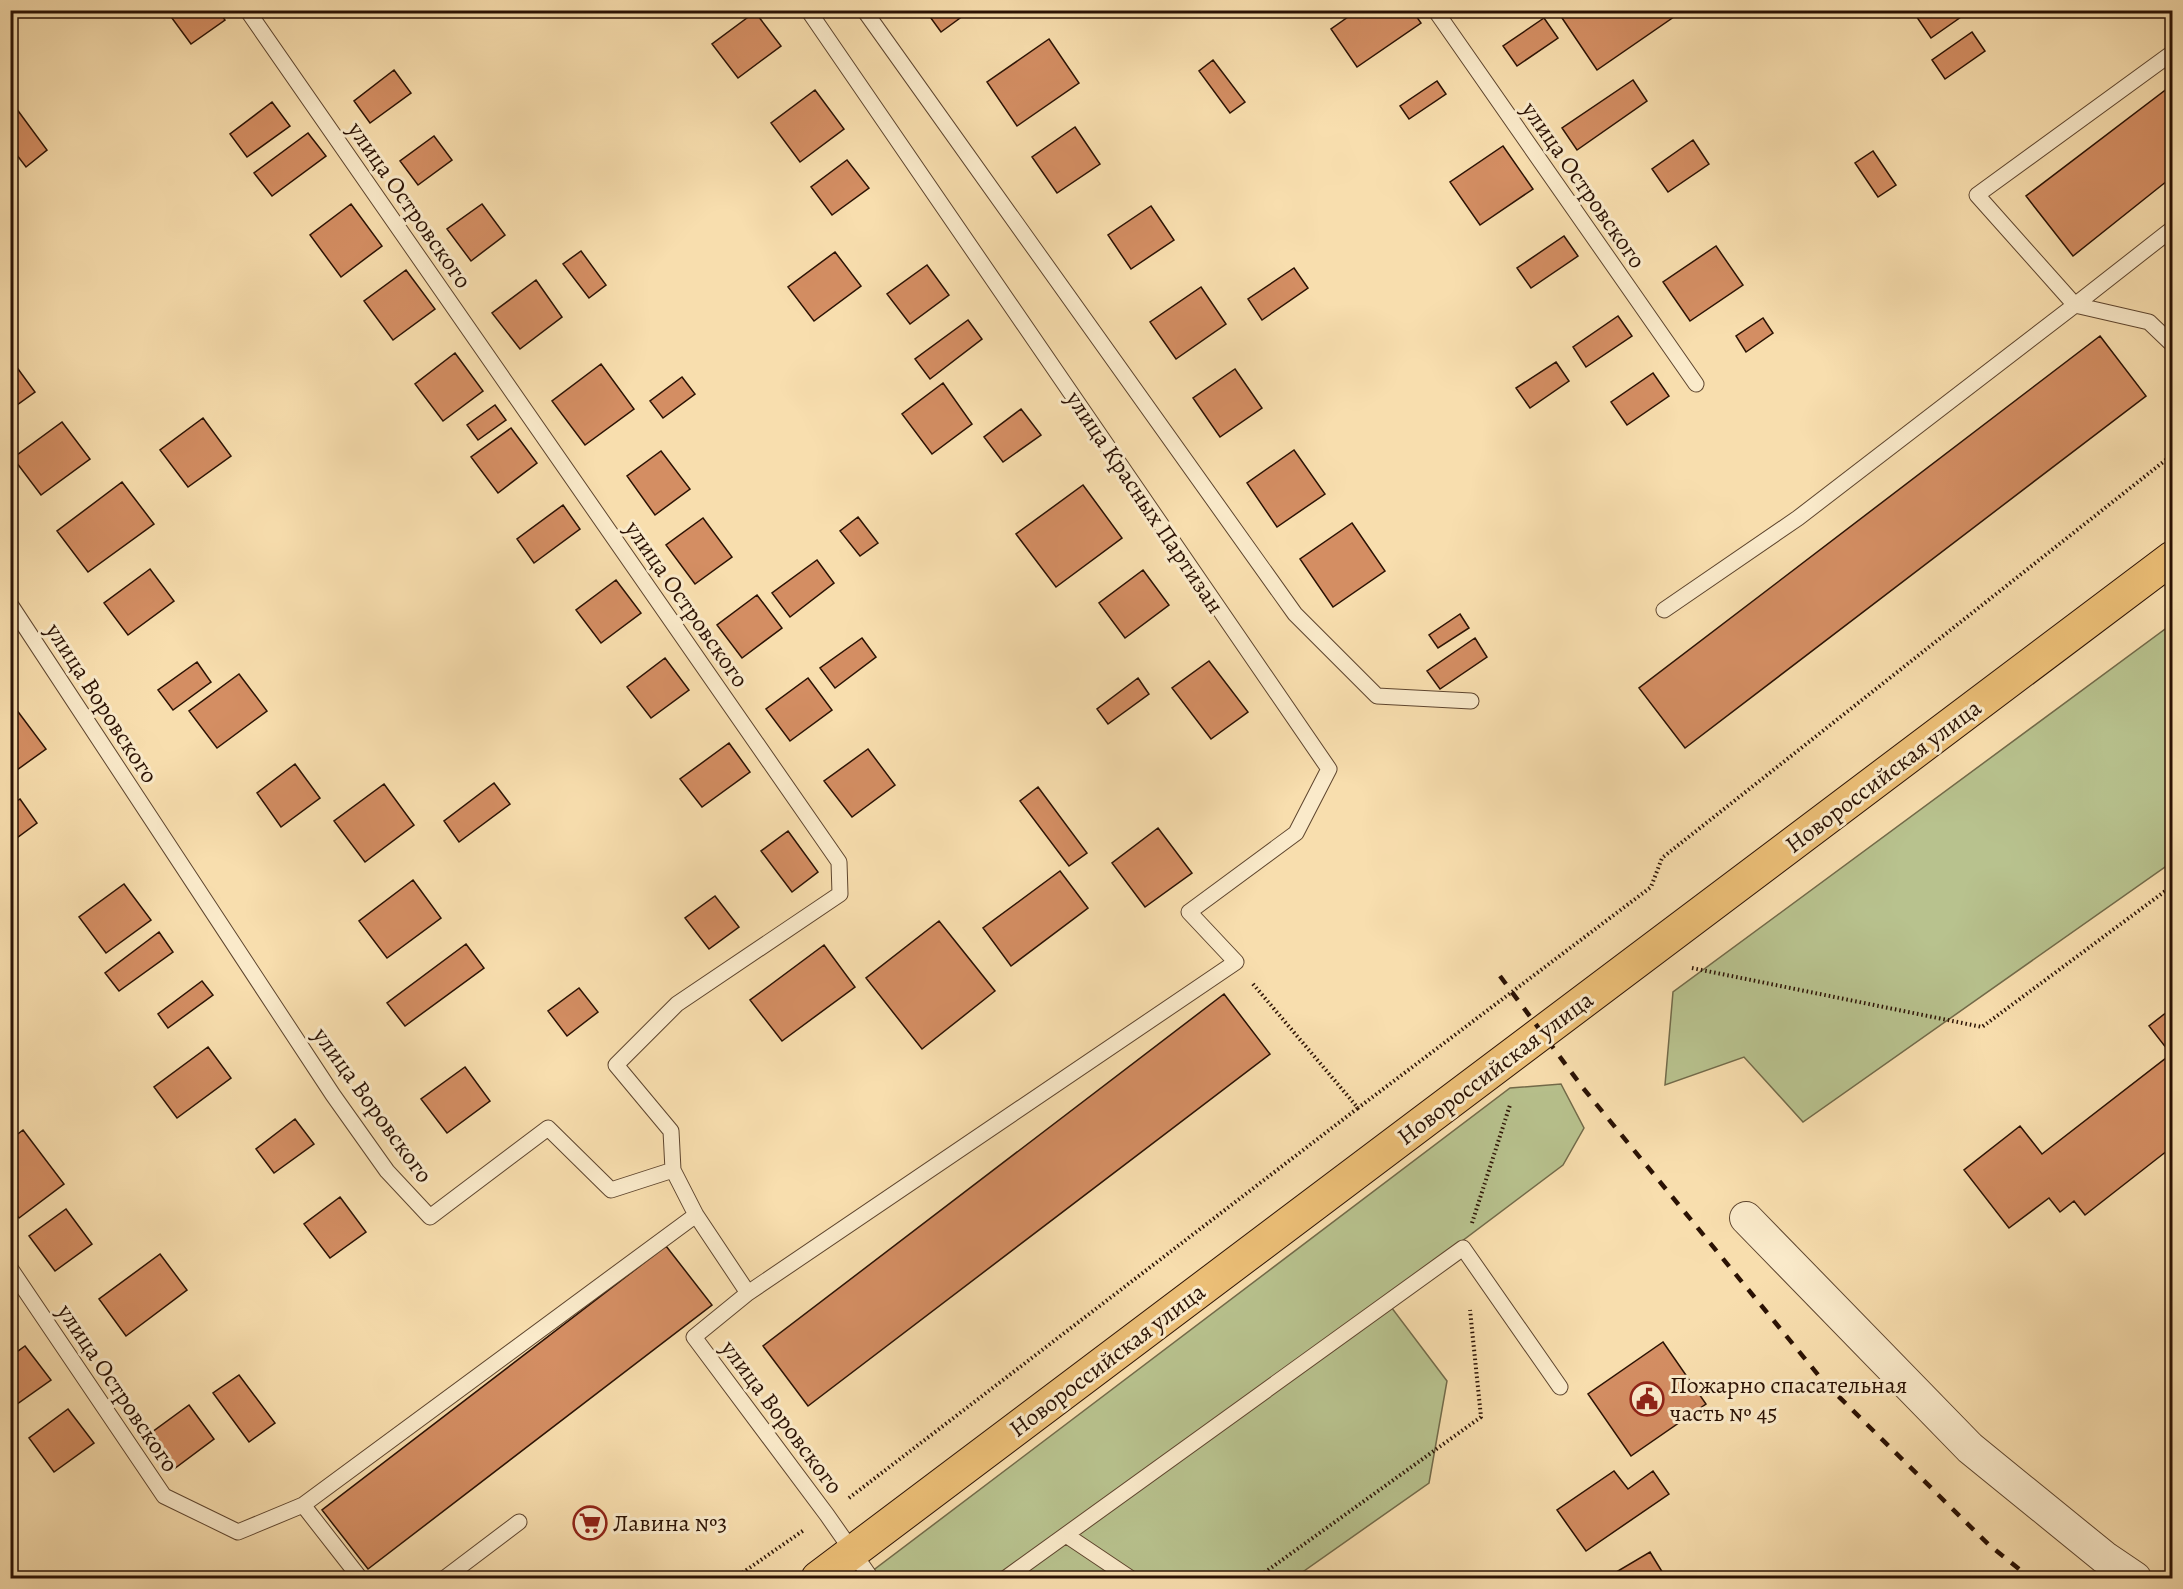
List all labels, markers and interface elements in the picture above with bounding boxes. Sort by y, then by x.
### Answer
street label: улица Островского [1514,95,1653,275]
street label: улица Островского [340,115,479,295]
street label: улица Красных Партизан [1058,384,1231,619]
street label: улица Островского [617,514,756,694]
street label: улица Воровского [38,616,166,789]
street label: Новороссийская улица [1778,692,1988,860]
street label: Новороссийская улица [1390,984,1600,1152]
street label: улица Воровского [305,1020,440,1189]
street label: Новороссийская улица [1002,1276,1212,1444]
street label: улица Островского [49,1297,186,1478]
street label: улица Воровского [713,1333,850,1501]
place label: Пожарно спасательная часть № 45 [1670,1369,1907,1429]
public building icon: Пожарно спасательная часть № 45 [1629,1381,1665,1417]
supermarket icon: Лавина №3 [572,1505,608,1541]
place label: Лавина №3 [613,1507,727,1539]

